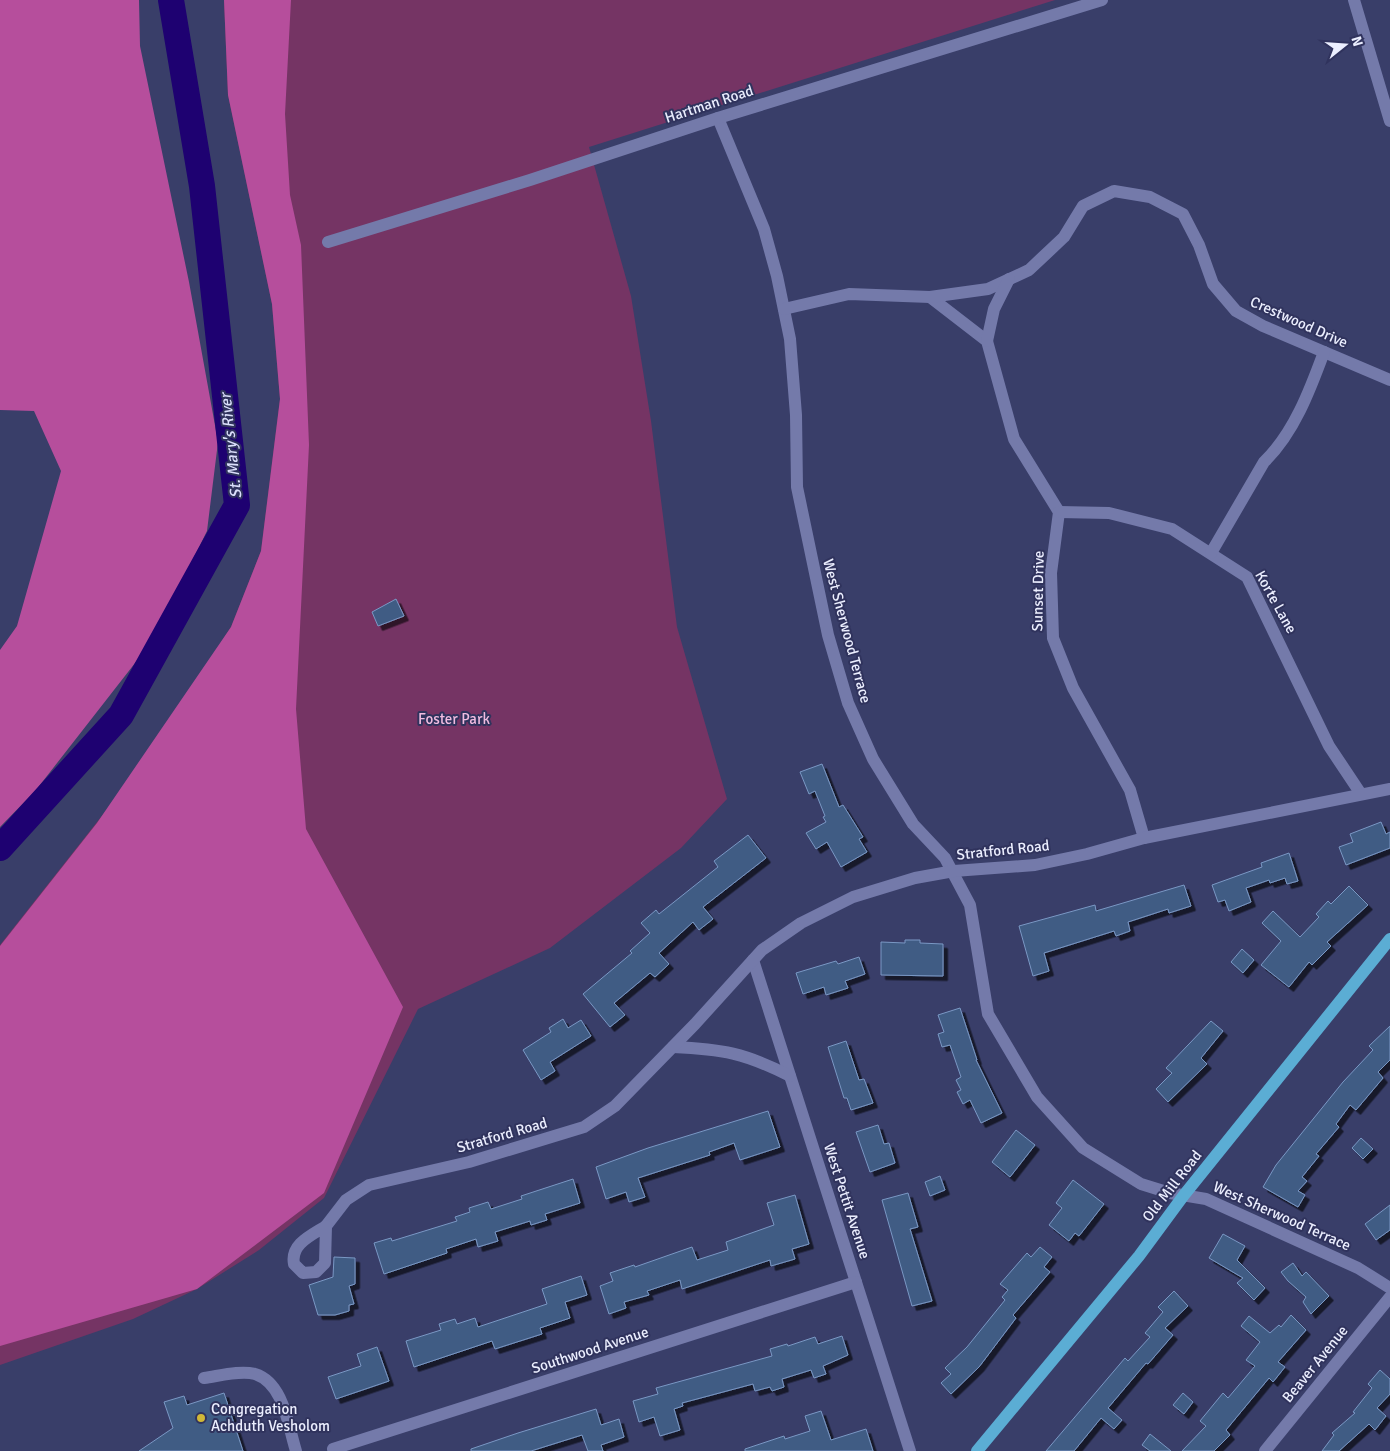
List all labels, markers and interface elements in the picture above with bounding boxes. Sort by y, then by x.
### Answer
north arrow [1320,20,1370,70]
text: N [1347,34,1367,48]
street label: Hartman Road [662,81,756,127]
street label: Crestwood Drive [1247,292,1351,352]
water label: St. Mary's River [215,390,246,499]
street label: Sunset Drive [1028,550,1048,632]
street label: West Sherwood Terrace [819,557,875,705]
street label: Korte Lane [1251,567,1301,637]
park label: Foster Park [418,710,490,728]
street label: Stratford Road [956,836,1050,864]
street label: Stratford Road [455,1113,549,1157]
street label: West Pettit Avenue [820,1141,874,1261]
street label: Old Mill Road [1139,1147,1205,1225]
street label: West Sherwood Terrace [1210,1178,1354,1254]
street label: Beaver Avenue [1278,1322,1352,1406]
street label: Southwood Avenue [529,1323,651,1377]
place label: Congregation Achduth Vesholom [211,1400,330,1435]
marker: Congregation Achduth Vesholom [195,1412,207,1424]

